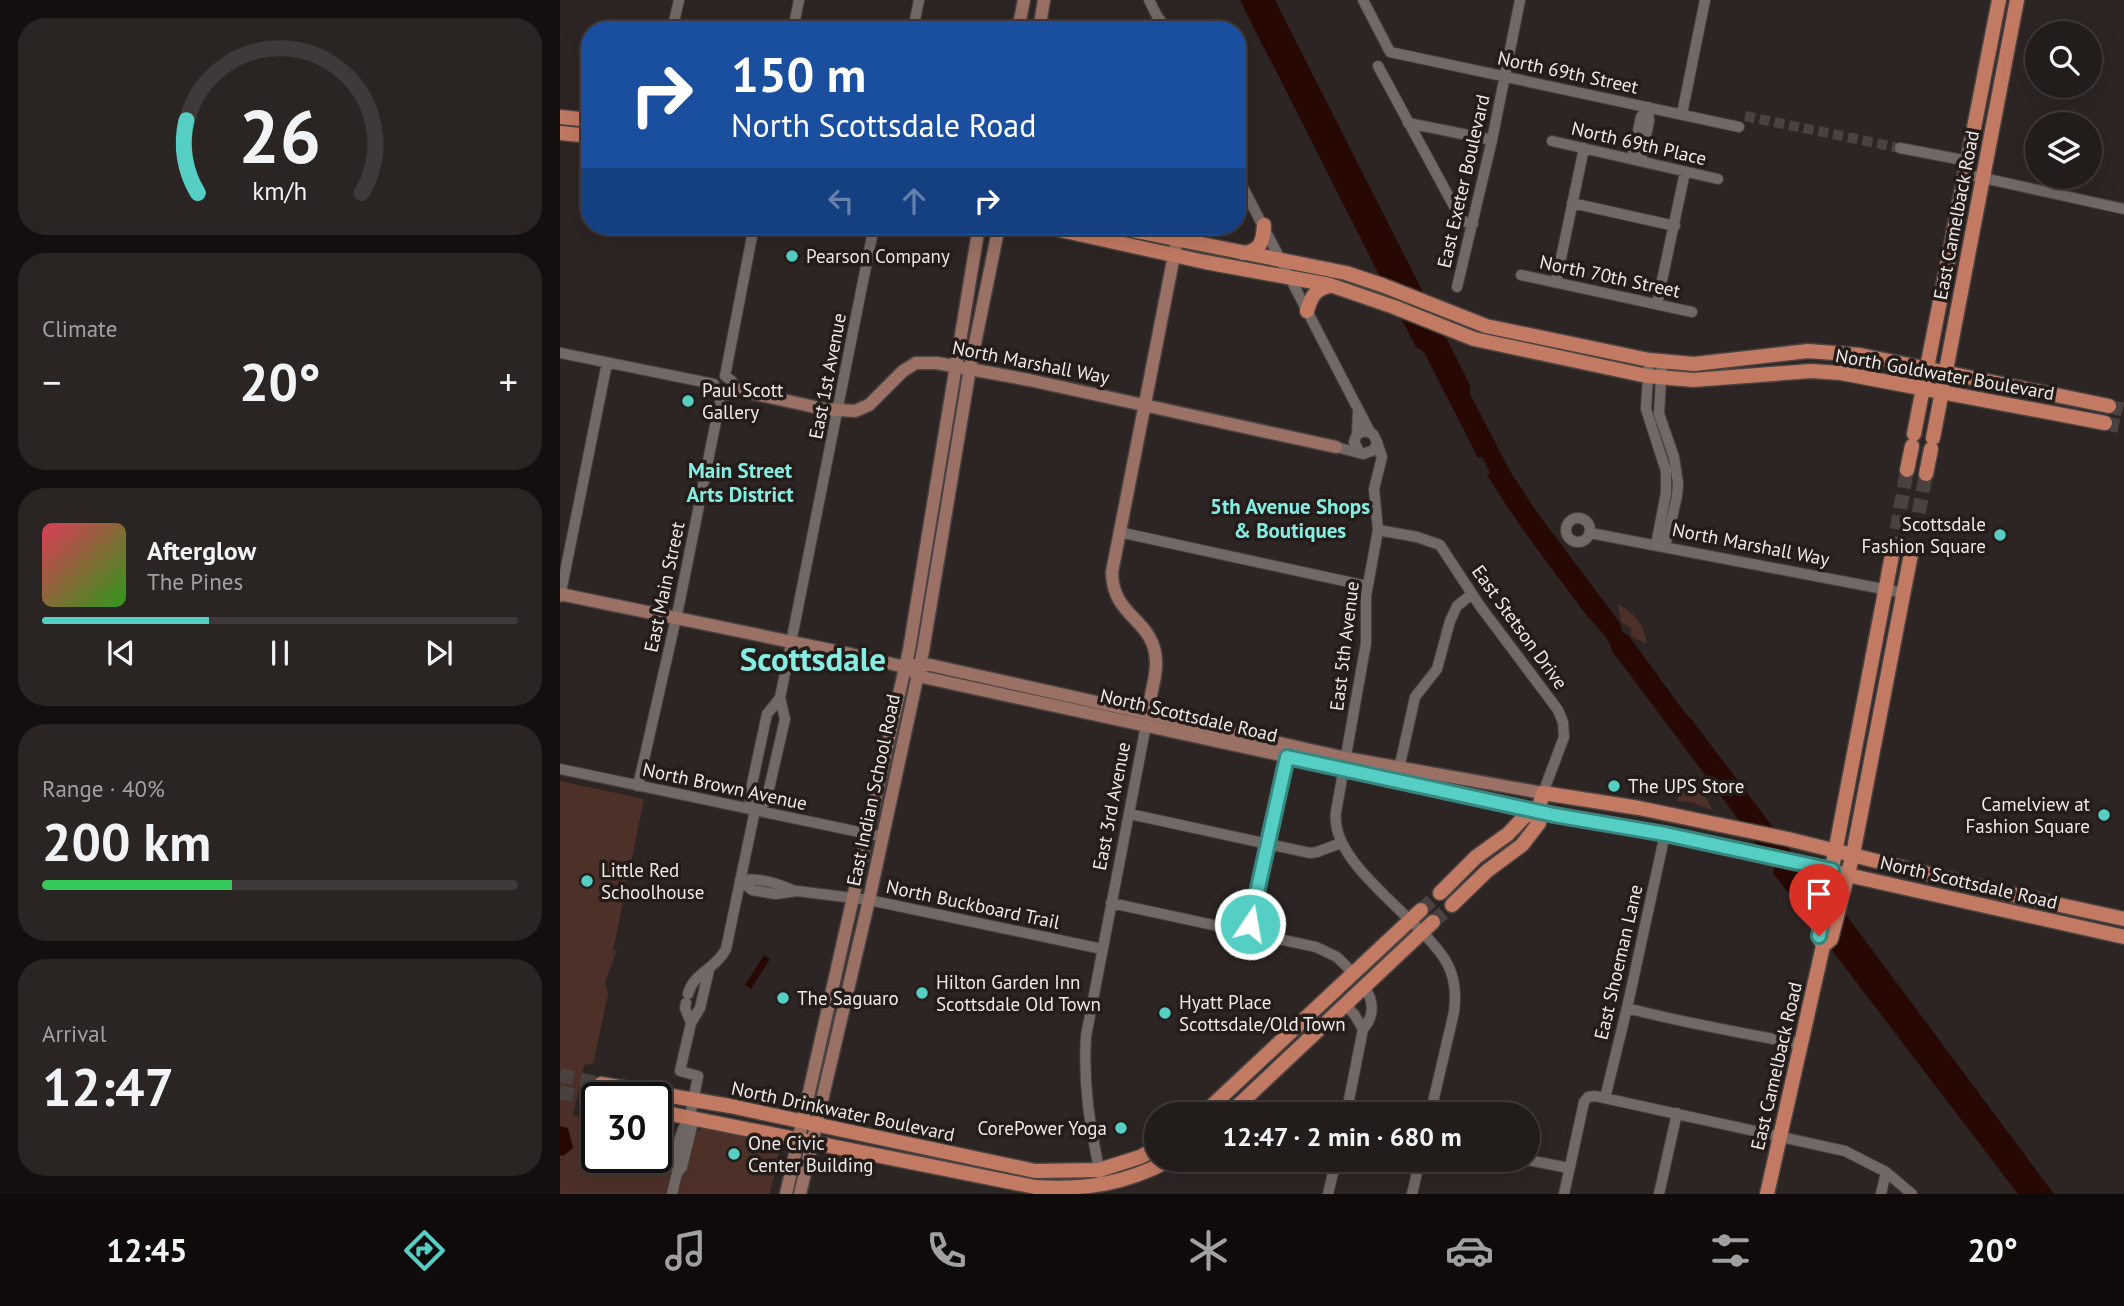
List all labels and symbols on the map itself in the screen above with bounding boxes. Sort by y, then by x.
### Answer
street label: North 69th Street [1496,45,1641,99]
street label: East Exeter Boulevard [1431,92,1495,270]
street label: North 69th Place [1569,116,1709,170]
street label: East Camelback Road [1928,128,1984,302]
place label: Pearson Company [806,244,950,268]
marker: Pearson Company [784,248,800,264]
street label: North 70th Street [1538,249,1683,303]
street label: East 1st Avenue [803,311,851,441]
street label: North Marshall Way [950,335,1112,389]
street label: North Goldwater Boulevard [1834,343,2056,405]
place label: Paul Scott Gallery [702,378,784,424]
marker: Paul Scott Gallery [680,393,696,409]
district label: Main Street Arts District [686,457,794,508]
district label: 5th Avenue Shops & Boutiques [1210,493,1370,544]
place label: Scottsdale Fashion Square [1862,512,1986,558]
street label: North Marshall Way [1670,517,1832,571]
street label: East Main Street [638,519,690,654]
marker: Scottsdale Fashion Square [1992,527,2008,543]
street label: East Stetson Drive [1467,560,1573,694]
street label: East 5th Avenue [1324,580,1364,712]
district label: Scottsdale [740,637,886,680]
street label: North Scottsdale Road [1098,683,1280,747]
street label: East Indian School Road [841,692,905,888]
street label: East 3rd Avenue [1087,740,1135,872]
street label: North Brown Avenue [641,757,809,815]
place label: The UPS Store [1628,774,1744,798]
marker: The UPS Store [1606,778,1622,794]
place label: Camelview at Fashion Square [1966,792,2091,838]
marker: Camelview at Fashion Square [2096,807,2112,823]
street label: North Scottsdale Road [1878,850,2060,914]
place label: Little Red Schoolhouse [601,858,704,904]
pin [1789,864,1849,936]
marker: Little Red Schoolhouse [579,873,595,889]
street label: North Buckboard Trail [884,874,1063,934]
street label: East Shoeman Lane [1588,882,1648,1042]
position arrow [1213,887,1287,961]
place label: Hilton Garden Inn Scottsdale Old Town [936,970,1101,1016]
street label: East Camelback Road [1745,980,1807,1152]
marker: Hilton Garden Inn Scottsdale Old Town [914,985,930,1001]
place label: The Saguaro [797,986,899,1010]
marker: The Saguaro [775,990,791,1006]
place label: Hyatt Place Scottsdale/Old Town [1179,990,1346,1036]
marker: Hyatt Place Scottsdale/Old Town [1157,1005,1173,1021]
street label: North Drinkwater Boulevard [729,1076,957,1146]
speed limit sign: 30 [581,1082,672,1173]
place label: CorePower Yoga [977,1116,1107,1140]
marker: CorePower Yoga [1113,1120,1129,1136]
place label: One Civic Center Building [748,1131,874,1177]
marker: One Civic Center Building [726,1146,742,1162]

